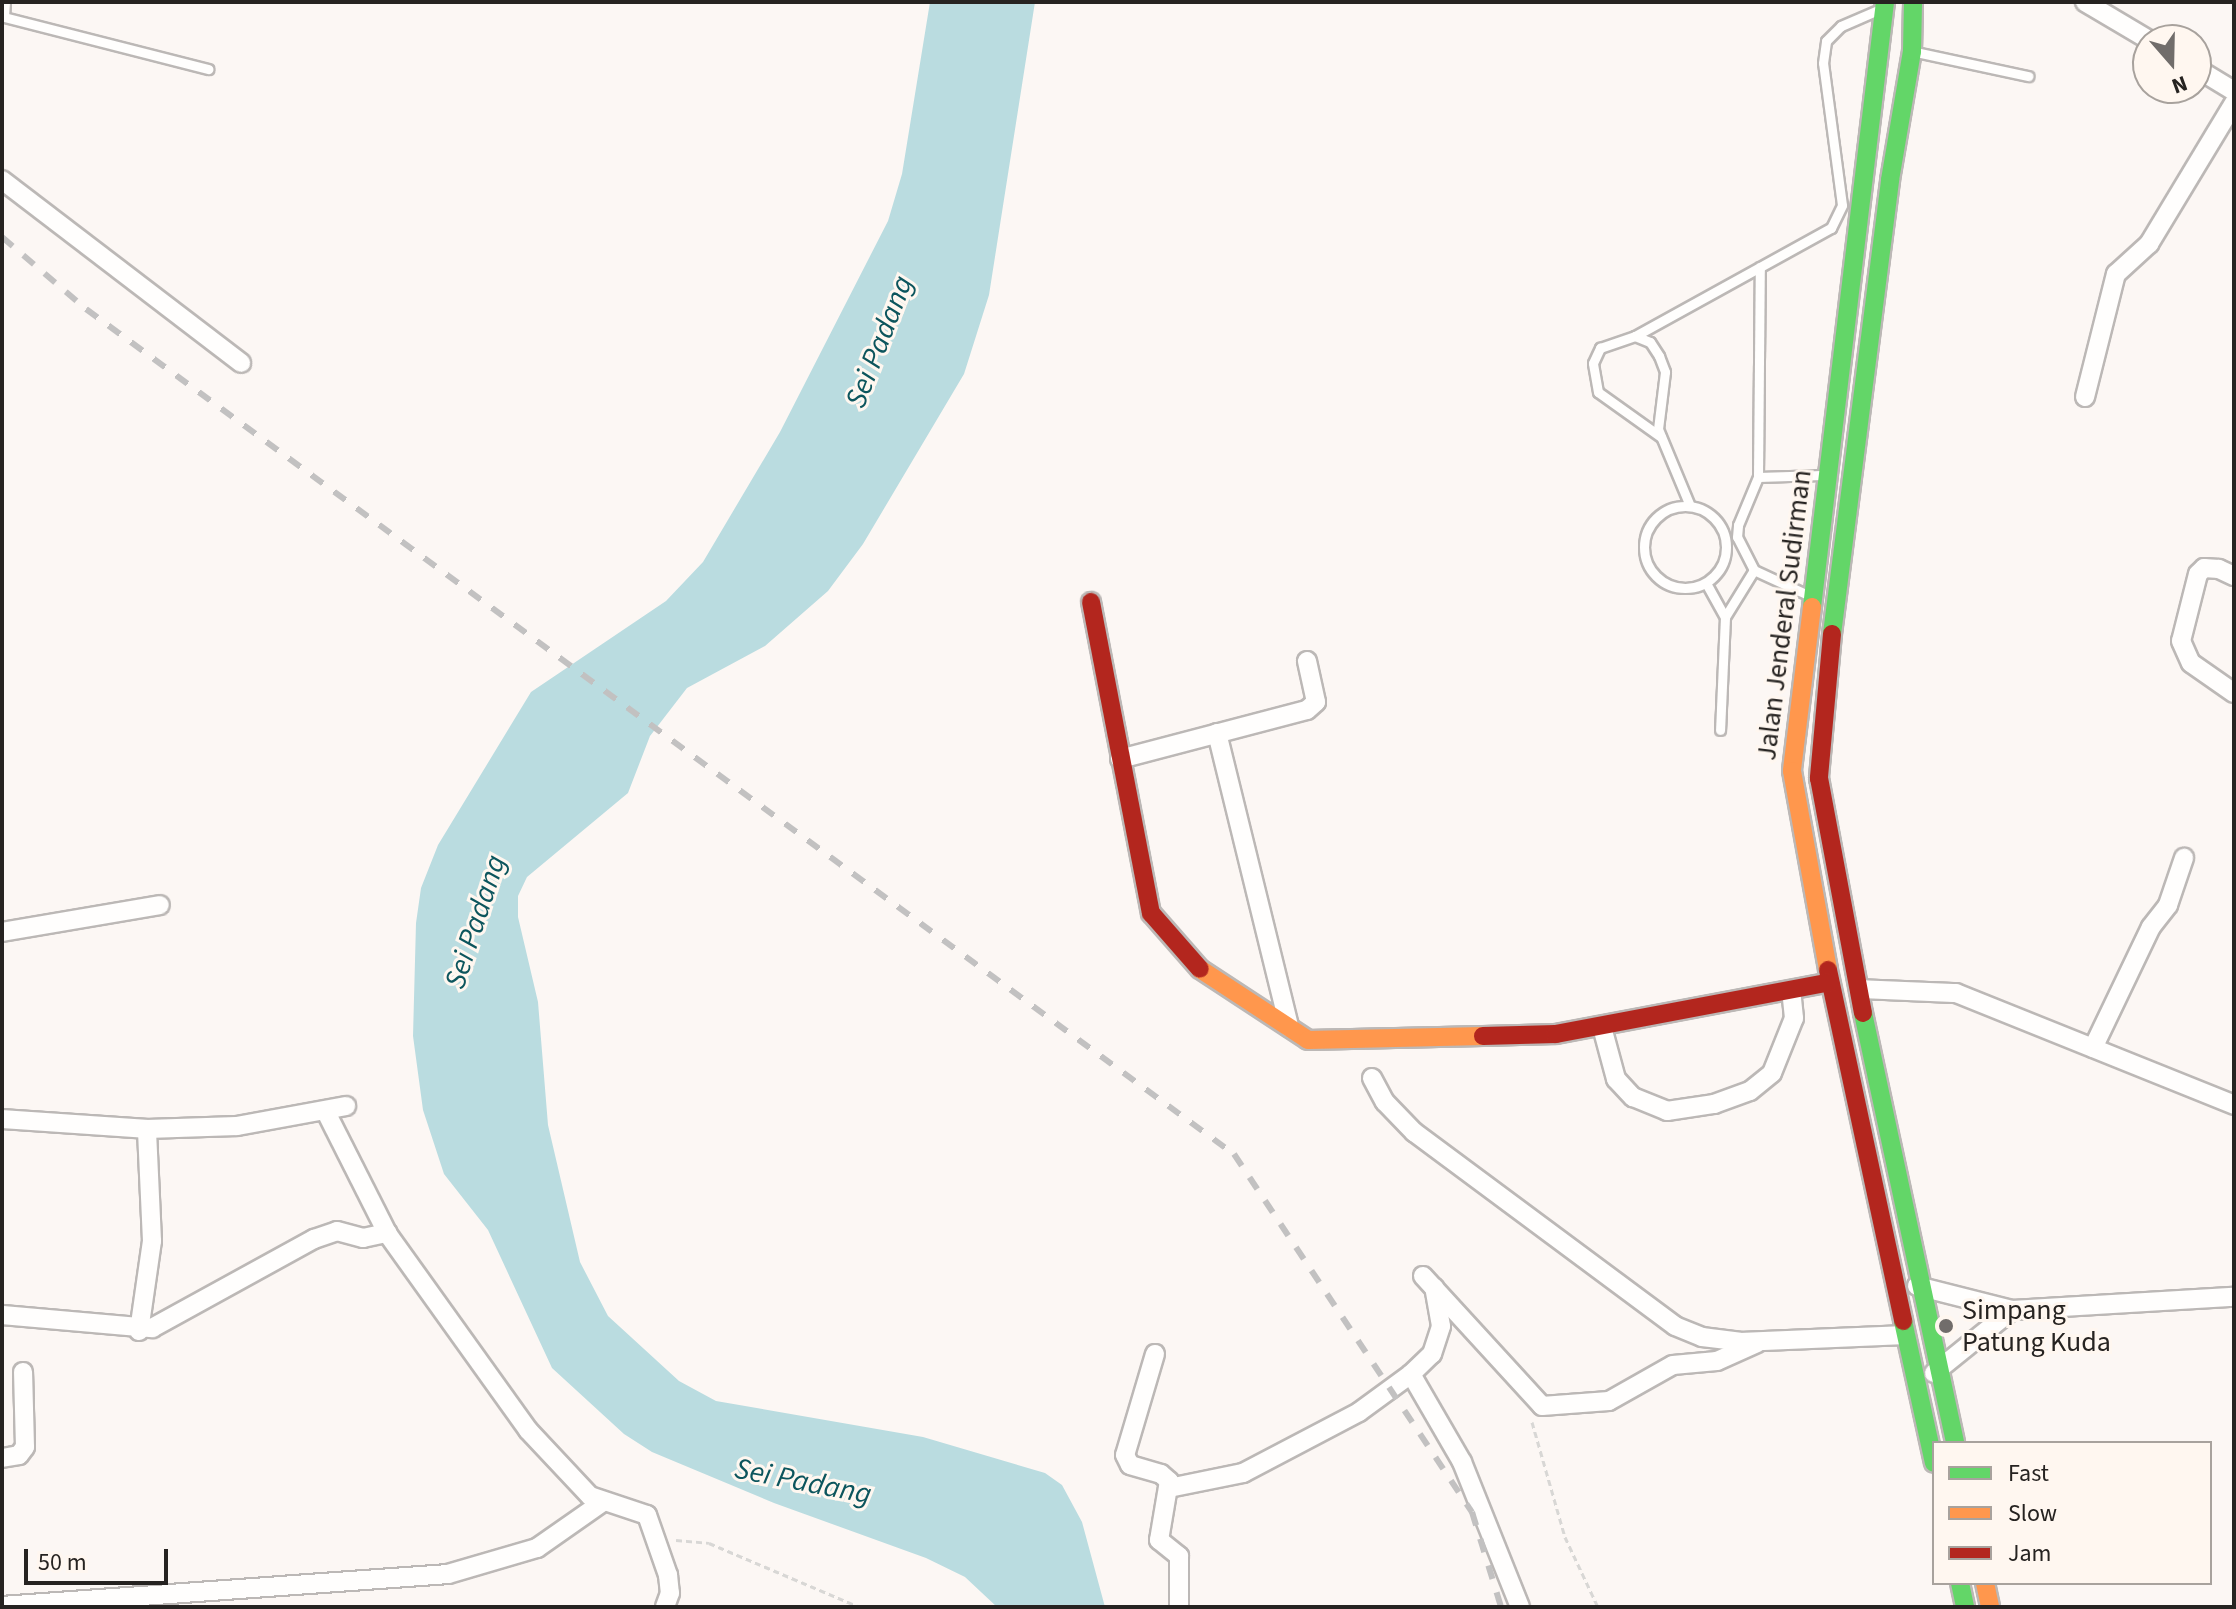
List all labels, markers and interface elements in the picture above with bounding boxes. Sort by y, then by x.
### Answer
north arrow [2132,24,2212,104]
text: N [2167,67,2192,102]
water label: Sei Padang [838,271,922,413]
street label: Jalan Jenderal Sudirman [1749,468,1819,762]
water label: Sei Padang [437,851,515,993]
place label: Simpang Patung Kuda [1962,1293,2111,1359]
marker: Simpang Patung Kuda [1937,1317,1955,1335]
legend [1932,1441,2212,1585]
water label: Sei Padang [732,1451,874,1513]
text: Fast [2008,1456,2049,1491]
text: Slow [2008,1496,2057,1531]
scale bar [28,1533,172,1583]
text: Jam [2008,1536,2052,1571]
text: 50 m [38,1545,87,1580]

